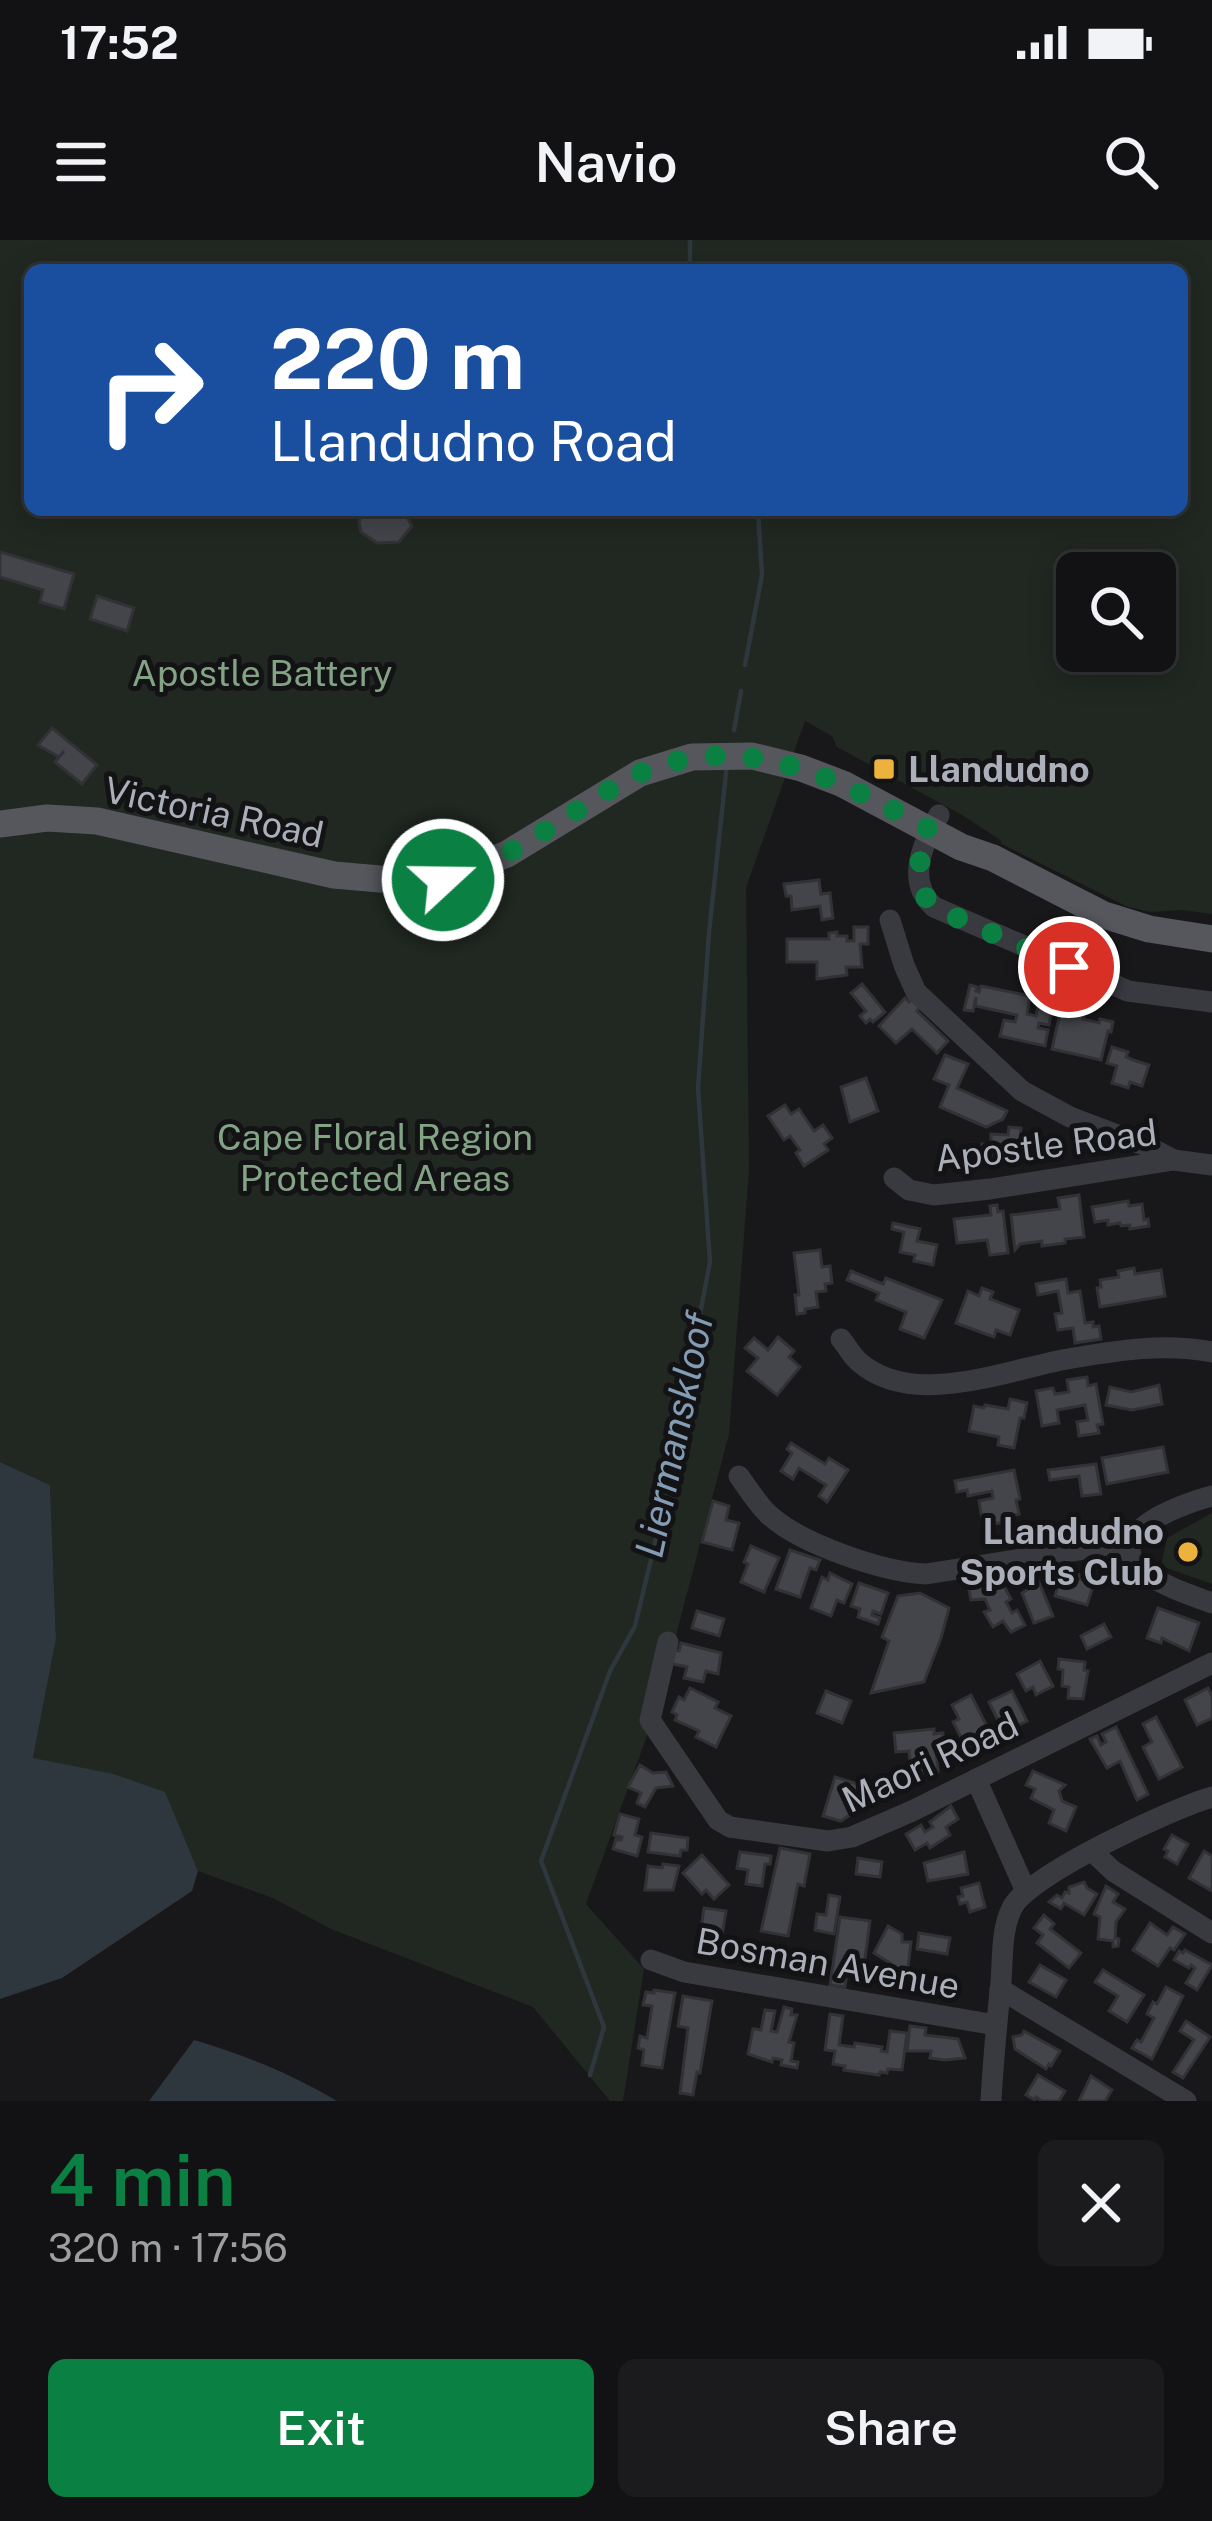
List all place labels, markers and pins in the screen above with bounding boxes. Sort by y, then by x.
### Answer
place label: Llandudno [908,748,1090,790]
marker: Llandudno [871,756,897,782]
pin [1018,916,1120,1018]
place label: Llandudno Sports Club [959,1510,1164,1593]
marker: Llandudno Sports Club [1175,1539,1201,1565]

